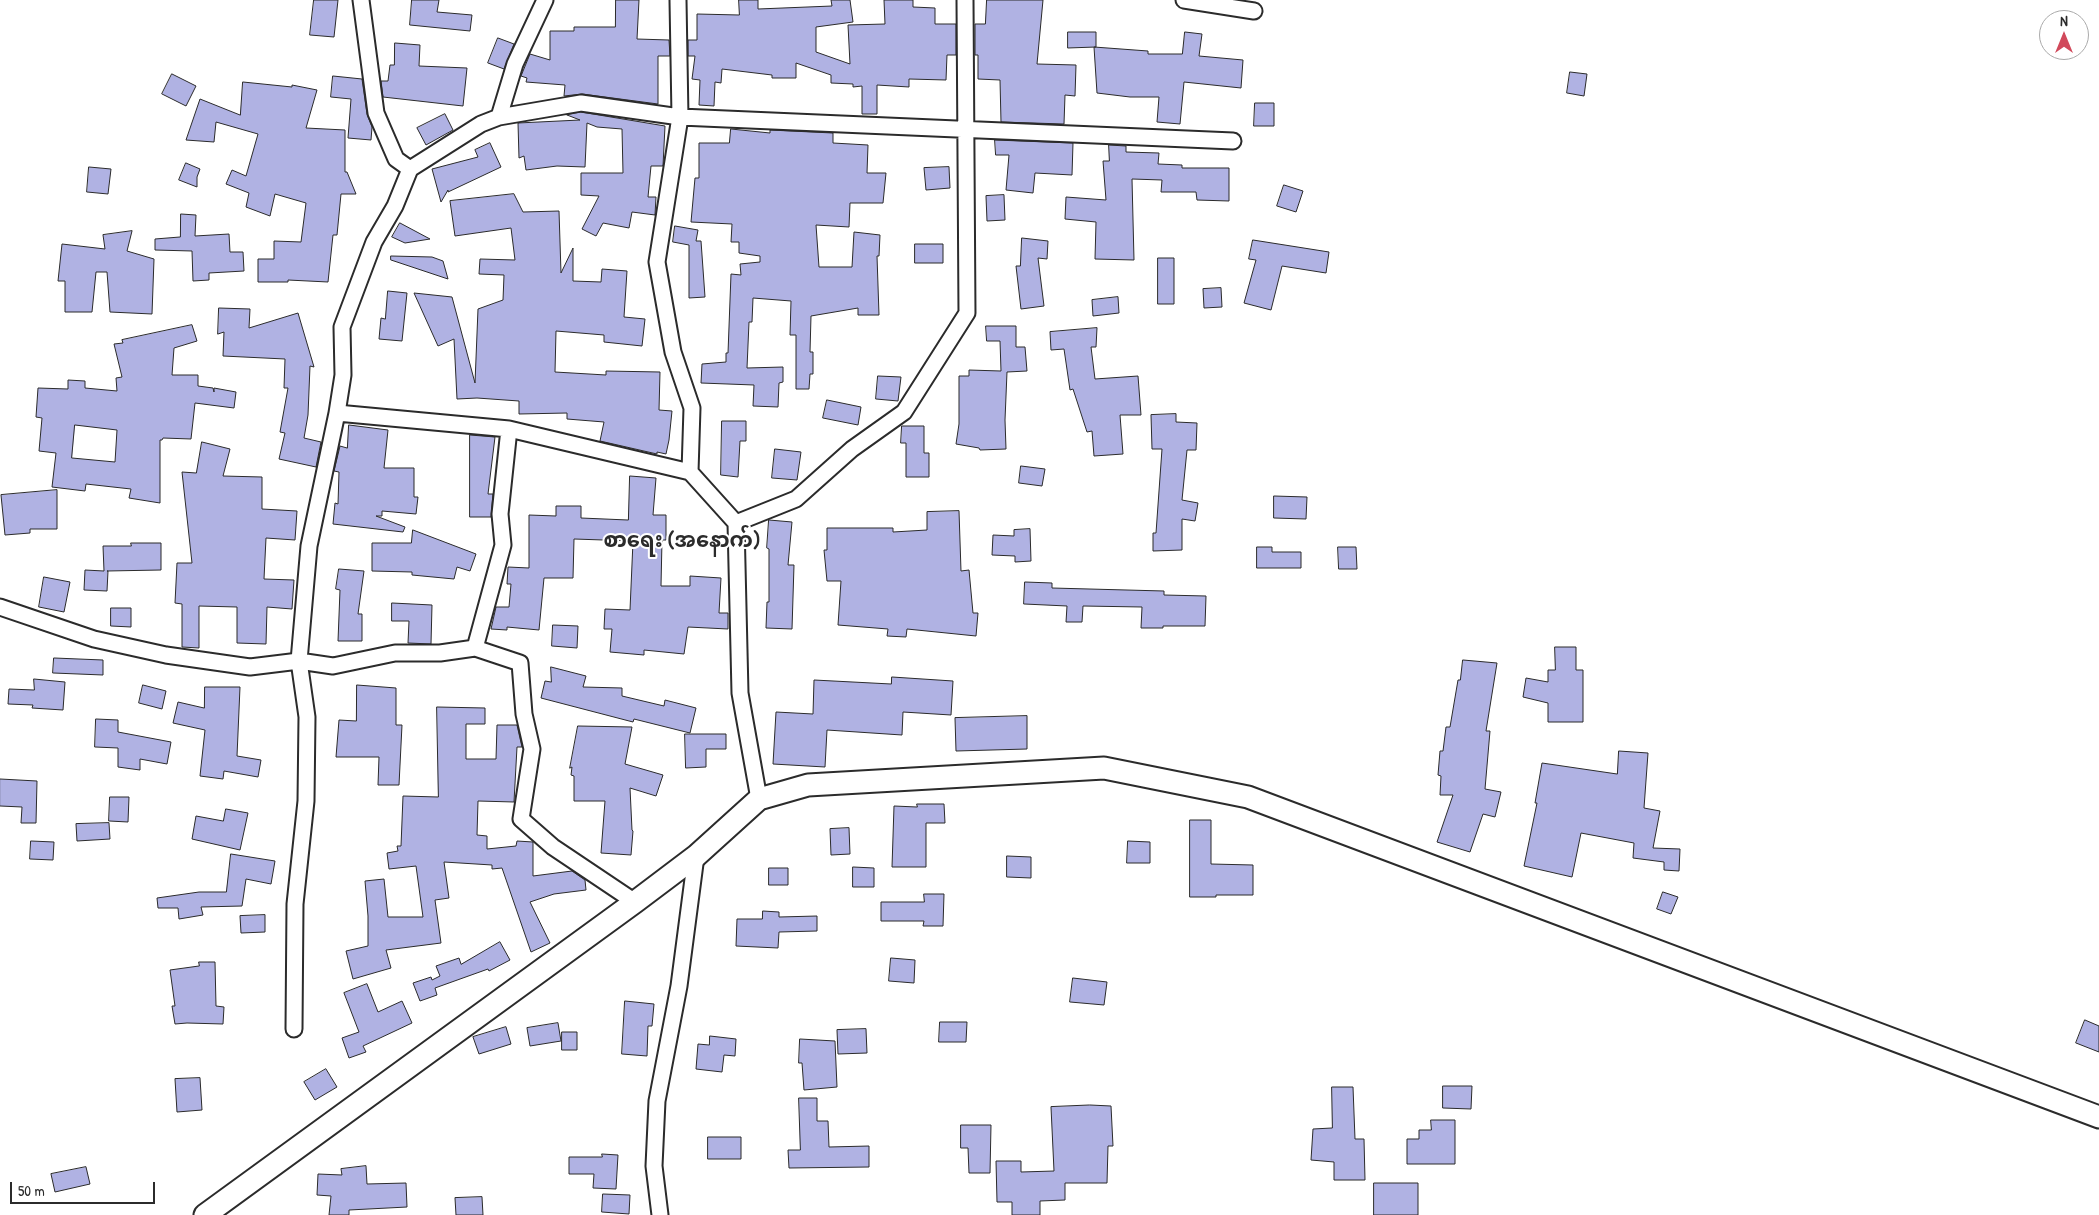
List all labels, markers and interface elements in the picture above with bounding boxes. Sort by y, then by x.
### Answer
north arrow [2039,10,2089,60]
text: N [2060,11,2068,30]
district label: စာရေး (အနောက်) [604,528,760,554]
scale bar [12,1172,158,1204]
text: 50 m [18,1180,45,1201]

